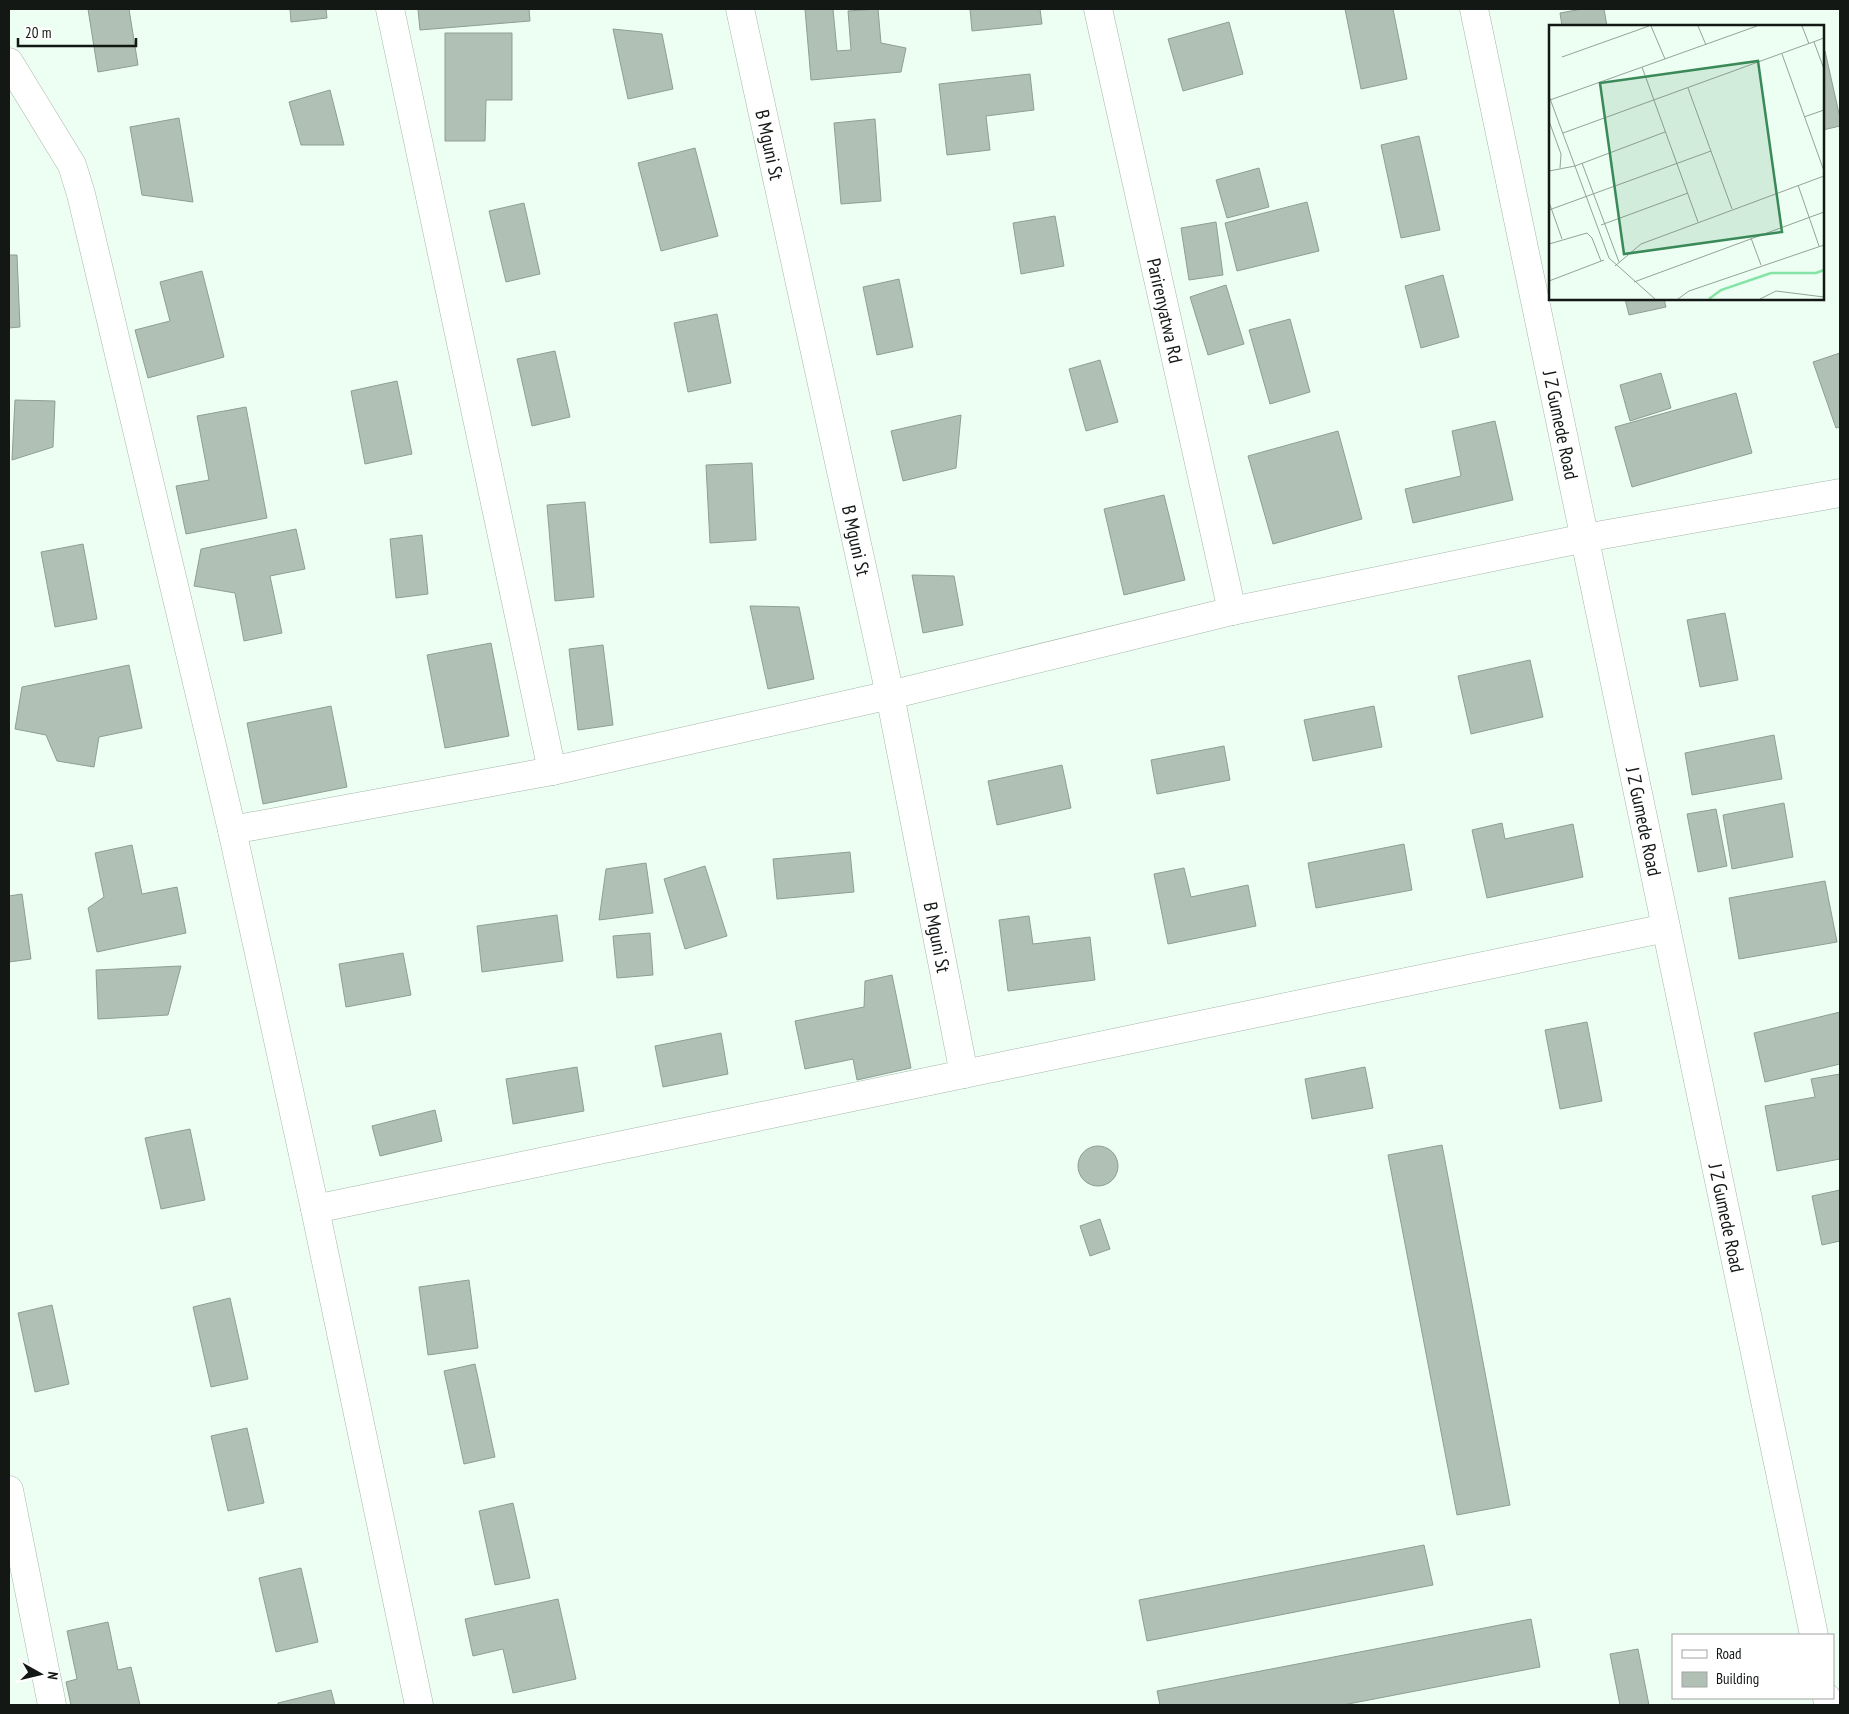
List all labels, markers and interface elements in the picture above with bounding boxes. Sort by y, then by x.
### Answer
scale bar [18,15,135,47]
text: 20 m [25,23,51,42]
inset map [1549,25,1824,300]
street label: B Mguni St [750,107,789,183]
street label: Parirenyatwa Rd [1142,256,1188,365]
street label: J Z Gumede Road [1538,367,1584,482]
street label: B Mguni St [837,503,876,579]
street label: J Z Gumede Road [1621,764,1667,878]
street label: B Mguni St [919,900,956,975]
street label: J Z Gumede Road [1704,1160,1750,1274]
legend [1672,1634,1834,1699]
text: Road [1716,1644,1742,1663]
north arrow [15,1649,65,1699]
text: Building [1716,1669,1759,1688]
text: N [43,1671,62,1681]

